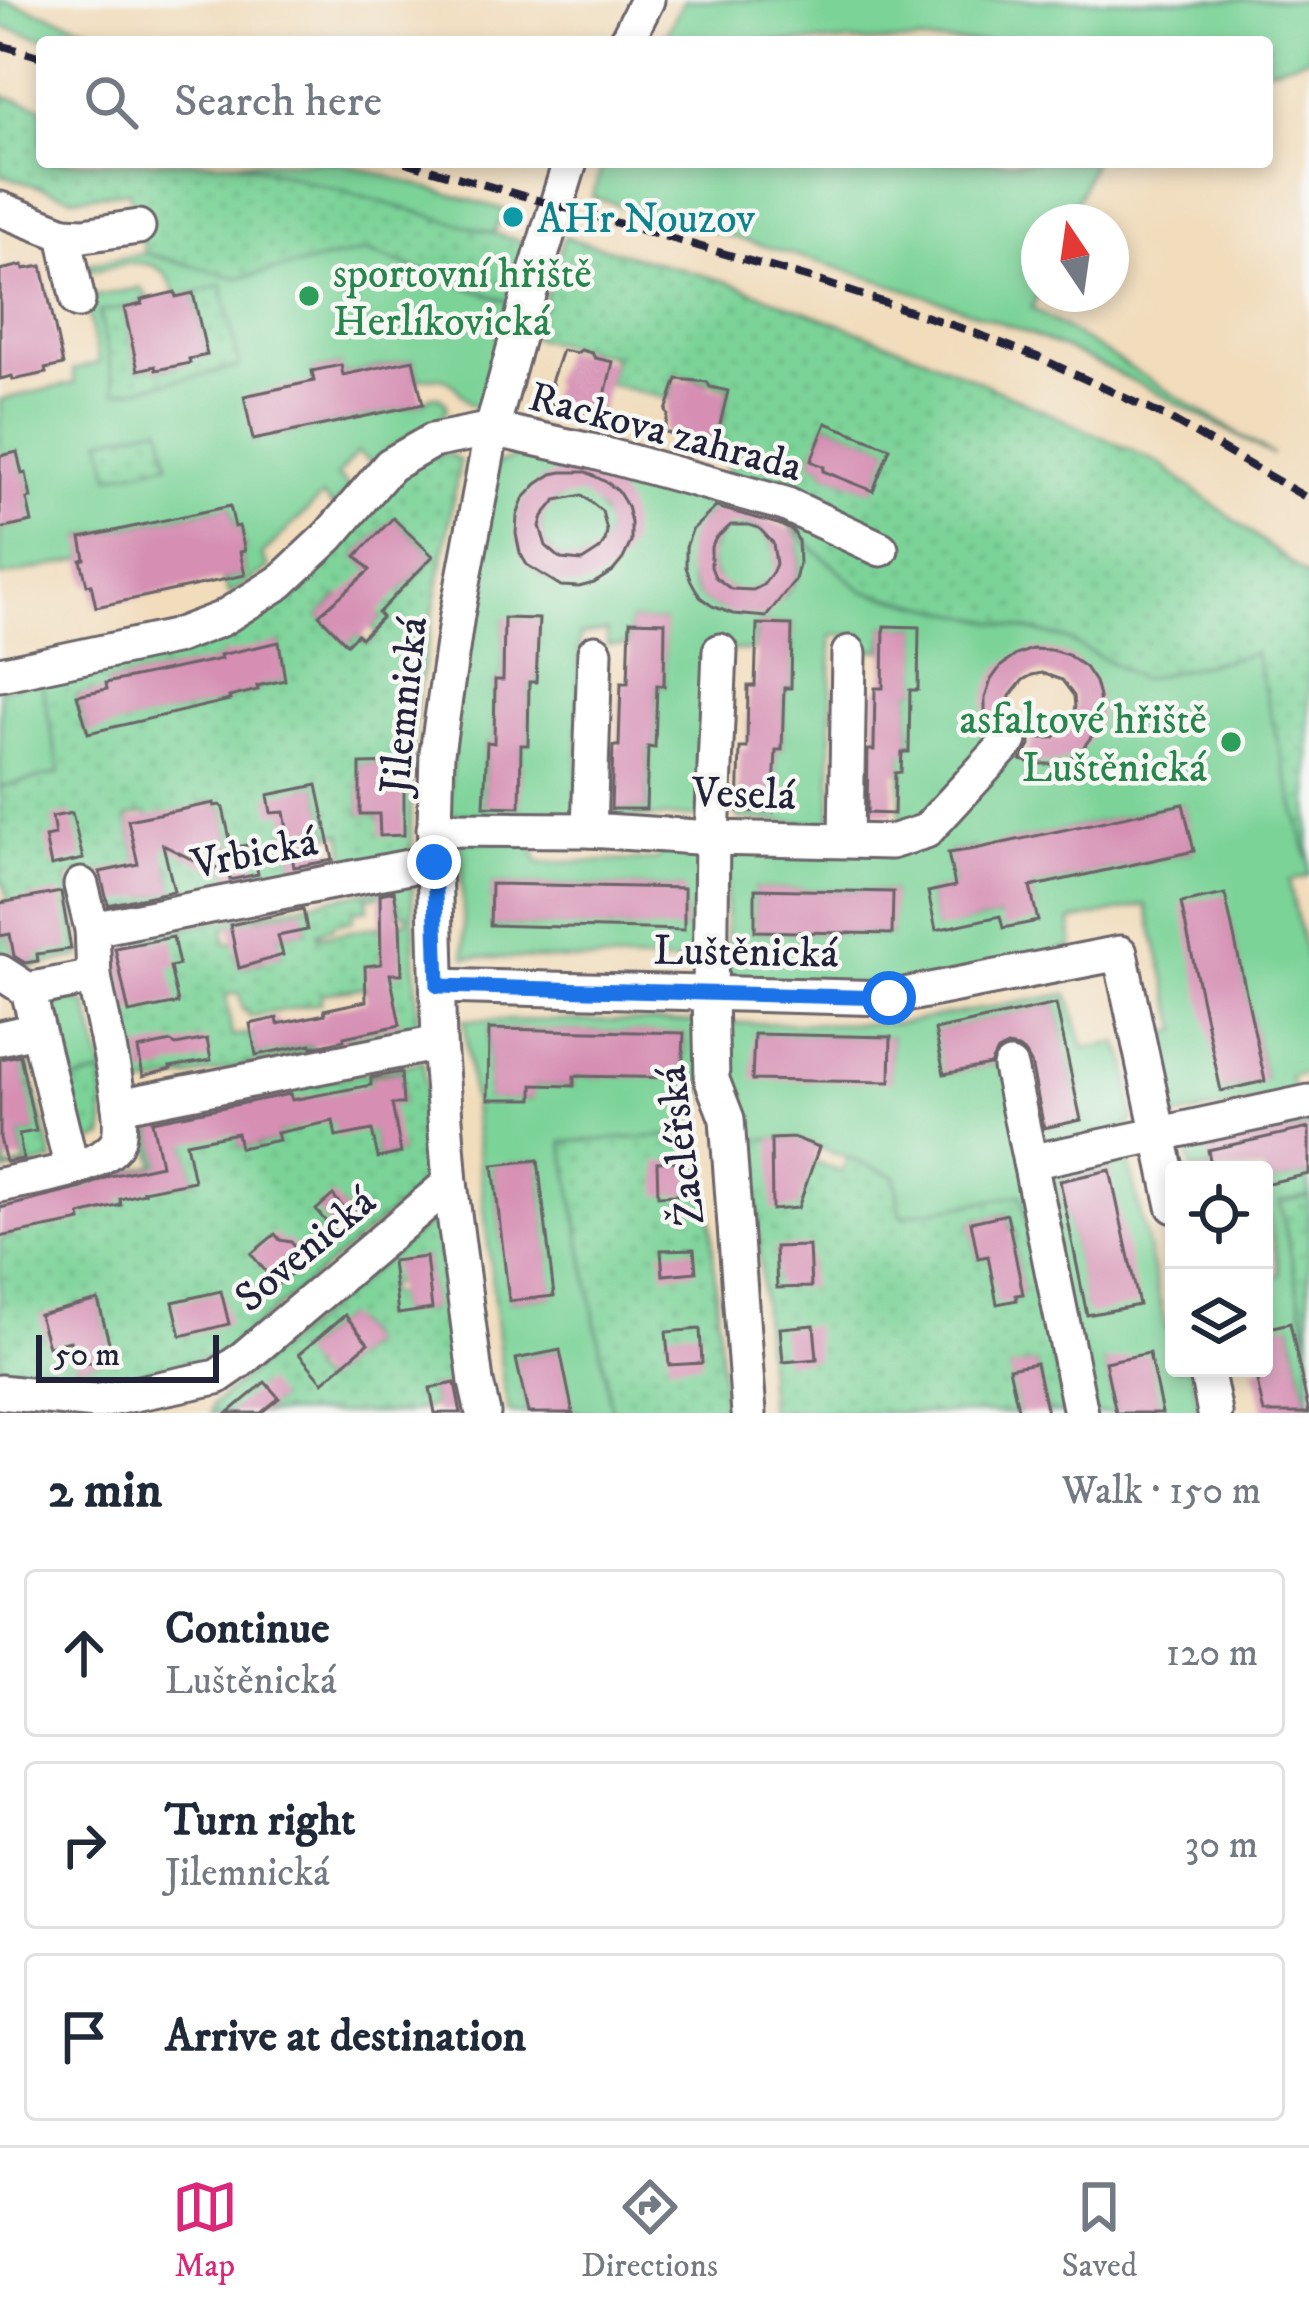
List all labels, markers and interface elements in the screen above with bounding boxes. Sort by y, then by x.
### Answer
search box [36,36,1273,168]
icon: search [78,69,144,135]
text: Search here [174,74,382,130]
place label: AHr Nouzov [537,194,756,246]
marker: AHr Nouzov [500,204,526,230]
north arrow [1021,204,1129,312]
place label: sportovní hřiště Herlíkovická [333,249,592,349]
marker: sportovní hřiště Herlíkovická [296,283,322,309]
street label: Rackova zahrada [523,371,808,494]
street label: Jilemnická [369,614,440,800]
place label: asfaltové hřiště Luštěnická [959,695,1207,795]
marker: asfaltové hřiště Luštěnická [1218,729,1244,755]
street label: Veselá [690,767,797,823]
street label: Vrbická [186,816,322,892]
route end [407,835,461,889]
street label: Luštěnická [653,925,839,981]
route start [862,971,916,1025]
street label: Žacléřská [645,1062,718,1229]
map controls [1165,1161,1273,1377]
button: locate [1165,1161,1273,1269]
street label: Sovenická [225,1176,387,1324]
button: layers [1165,1269,1273,1377]
scale bar [36,1329,219,1382]
text: 50 m [54,1335,120,1376]
text: 2 min [48,1459,162,1523]
text: Walk · 150 m [1062,1467,1261,1516]
text: Continue [165,1601,330,1657]
icon: ahead [51,1620,117,1686]
text: 120 m [1166,1629,1258,1678]
text: Luštěnická [165,1657,337,1706]
text: Turn right [165,1793,355,1849]
icon: right [51,1812,117,1878]
text: 30 m [1185,1821,1258,1870]
text: Jilemnická [165,1849,330,1898]
icon: arrive [51,2004,117,2070]
text: Arrive at destination [165,2009,526,2065]
tab: Map [172,2174,238,2287]
tab: Directions [581,2174,718,2287]
tab: Saved [1061,2174,1137,2287]

